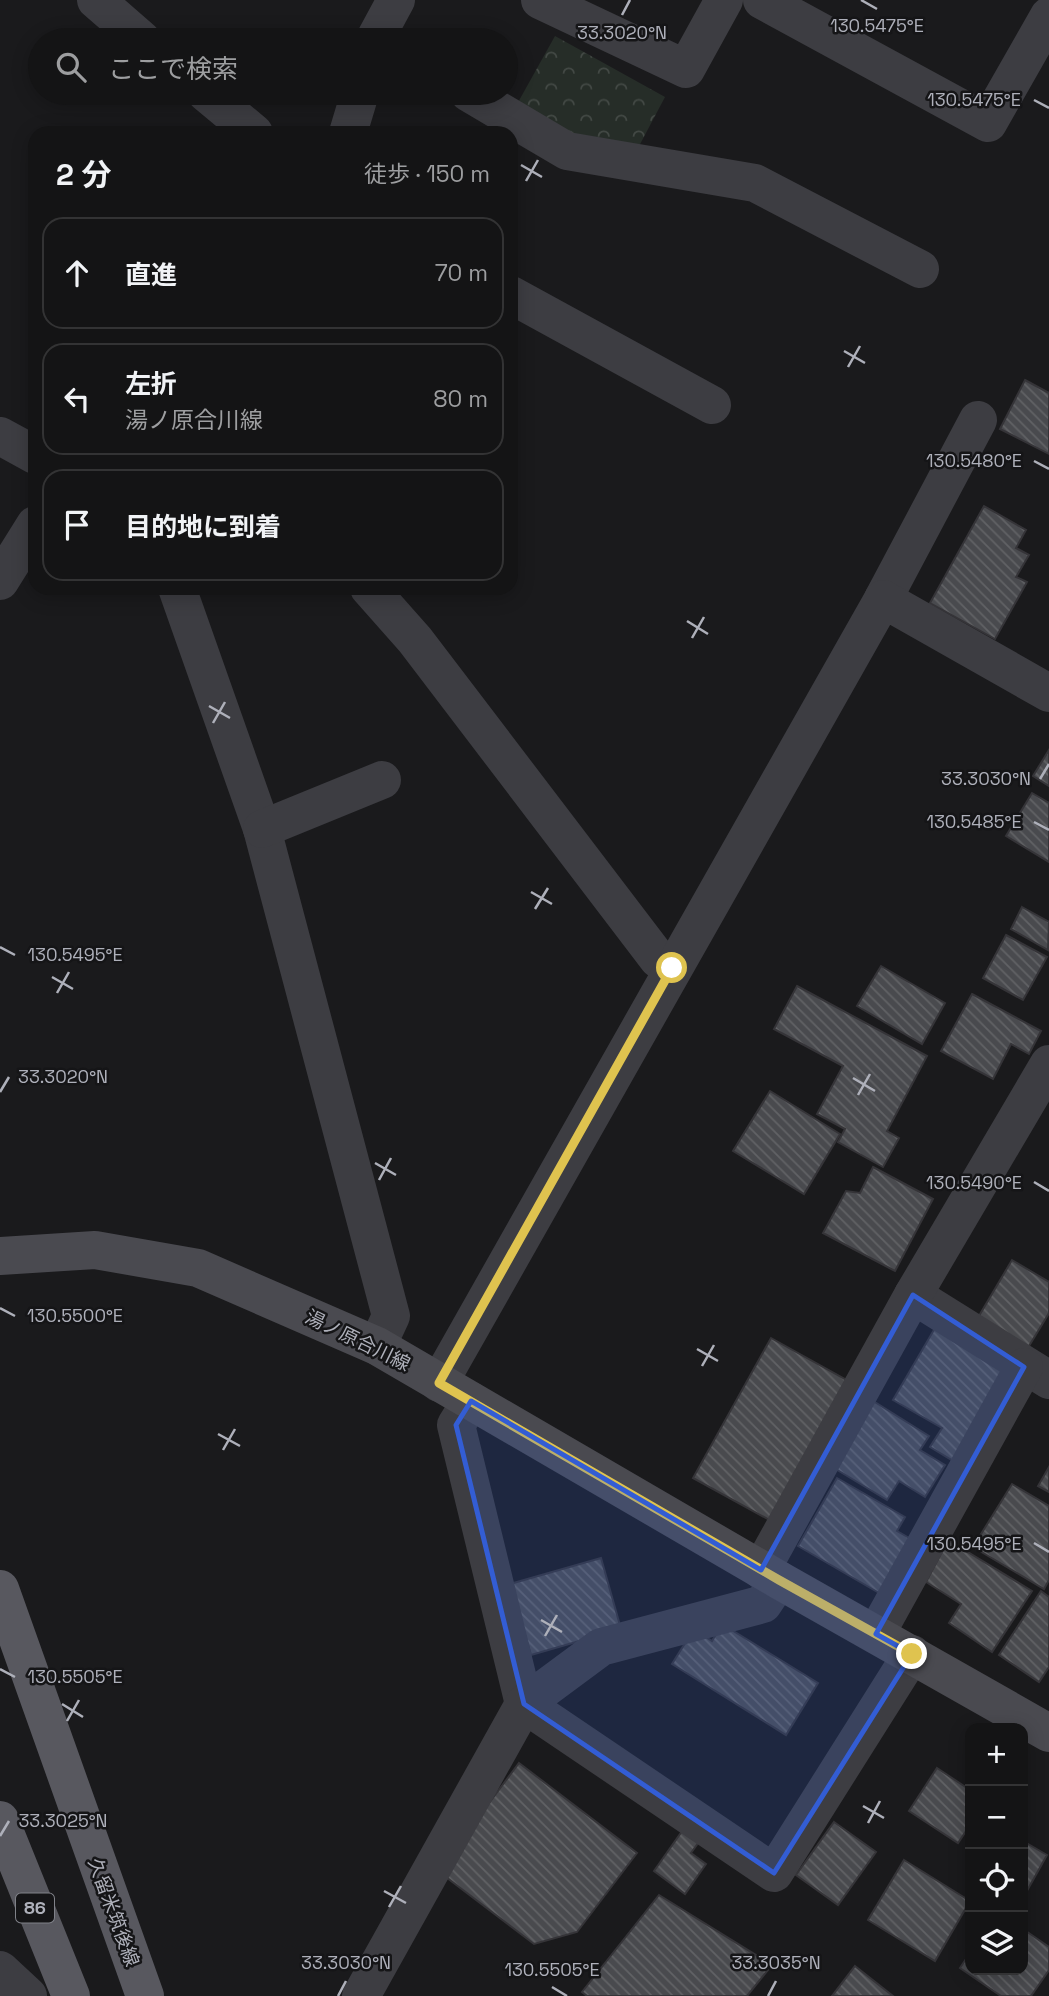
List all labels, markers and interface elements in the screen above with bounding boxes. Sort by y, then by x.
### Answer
text: 130.5475°E [830,14,924,37]
text: 33.3020°N [577,21,667,44]
search box [28,28,518,105]
icon: search [52,48,90,86]
text: ここで検索 [108,52,238,86]
text: 130.5475°E [927,88,1021,111]
text: 2 分 [56,155,111,194]
text: 徒歩 · 150 m [364,159,490,189]
icon: ahead [58,254,96,292]
text: 直進 [125,258,177,292]
text: 70 m [435,258,488,288]
text: 左折 [125,367,177,401]
icon: left [58,380,96,418]
text: 80 m [433,384,488,414]
text: 湯ノ原合川線 [125,405,263,435]
text: 130.5480°E [926,449,1022,472]
icon: arrive [58,506,96,544]
text: 目的地に到着 [125,510,281,544]
text: 33.3030°N [941,767,1031,790]
text: 130.5485°E [926,810,1022,833]
text: 130.5495°E [27,943,123,966]
route start [656,952,687,983]
text: 33.3020°N [18,1065,108,1088]
text: 130.5490°E [926,1171,1022,1194]
text: 130.5500°E [27,1304,123,1327]
street label: 湯ノ原合川線 [301,1304,414,1377]
text: 130.5495°E [926,1532,1022,1555]
route end [896,1638,927,1669]
text: 130.5505°E [27,1665,123,1688]
map controls [965,1723,1028,1975]
button: + [965,1723,1028,1786]
button: − [965,1786,1028,1849]
text: 33.3025°N [18,1809,108,1832]
button: locate [965,1849,1028,1912]
street label: 久留米筑後線 [82,1854,145,1970]
road number: 86 [16,1894,54,1922]
button: layers [965,1912,1028,1975]
text: 33.3030°N [301,1951,391,1974]
text: 33.3035°N [731,1951,821,1974]
text: 130.5505°E [504,1958,600,1981]

